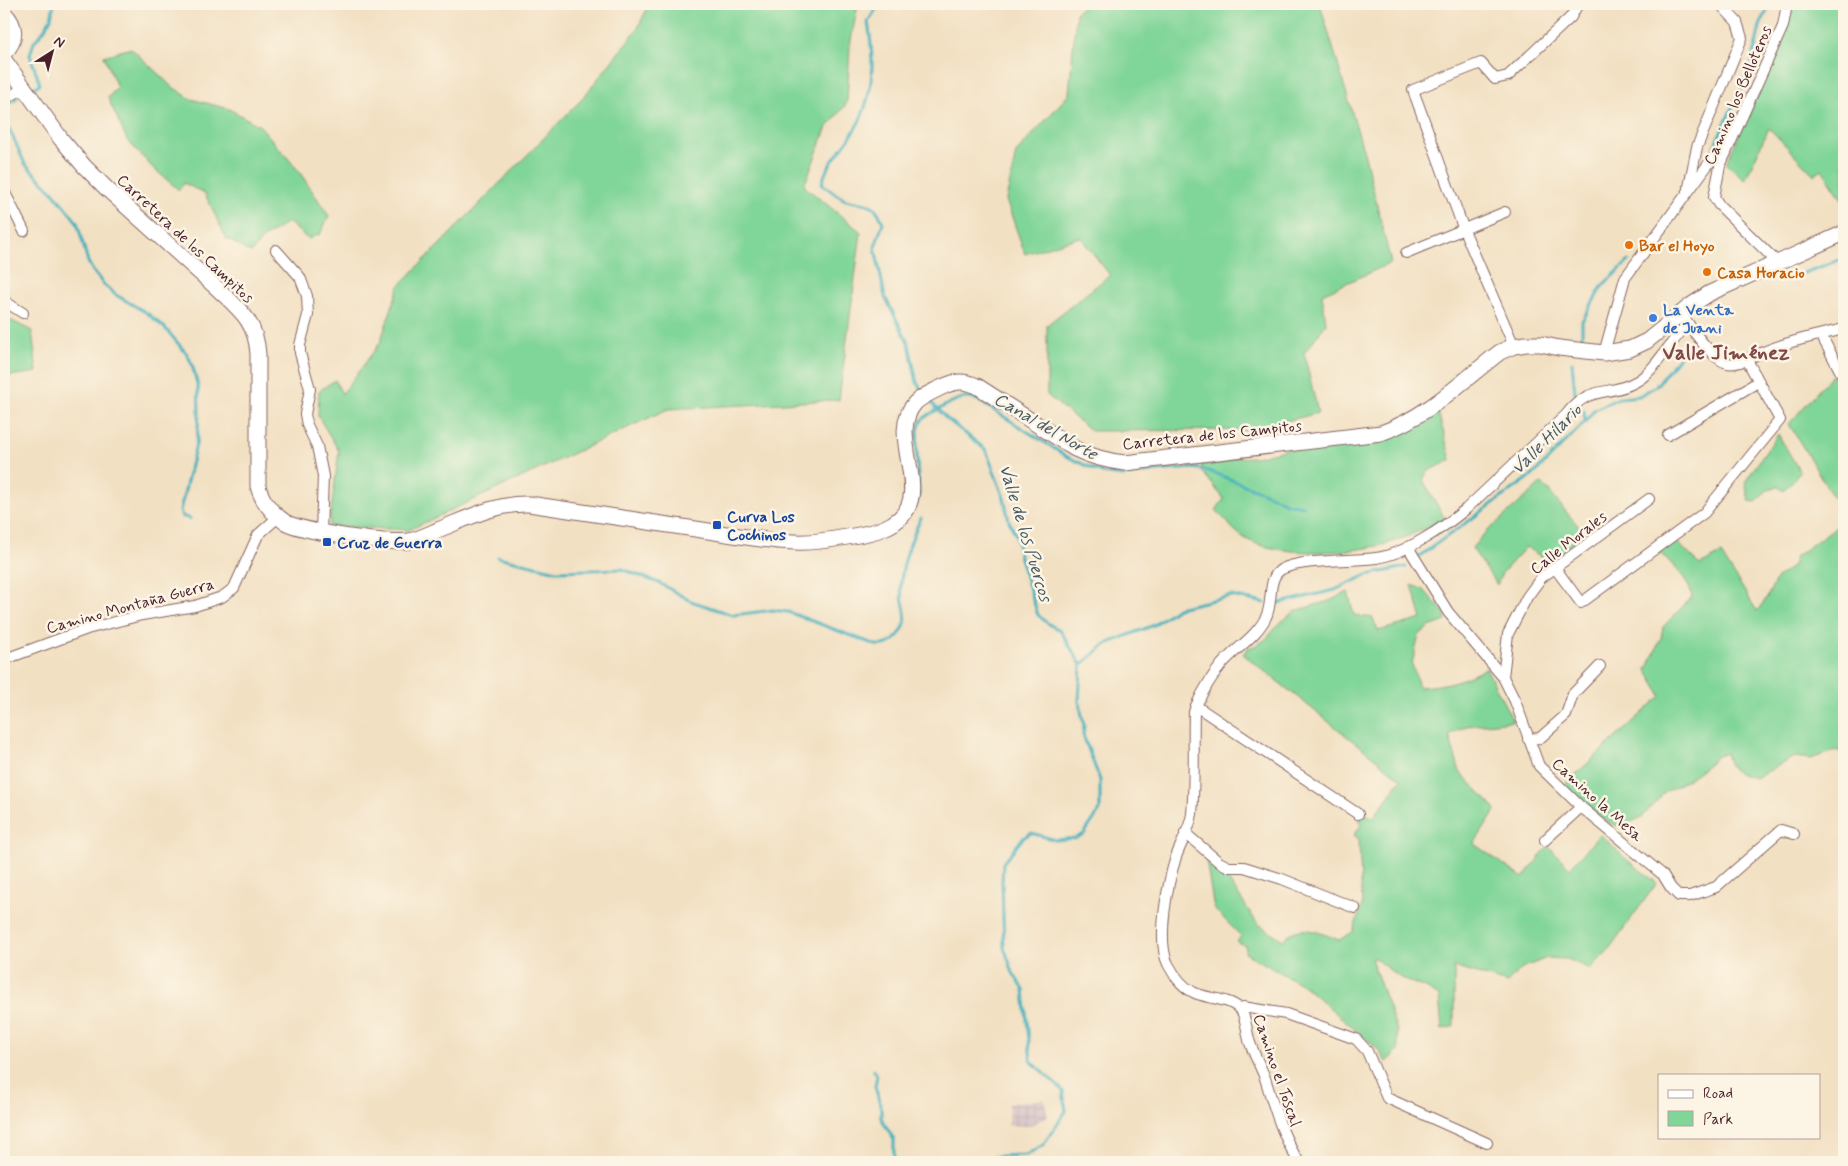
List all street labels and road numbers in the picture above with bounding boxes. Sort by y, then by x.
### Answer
street label: Camino los Belloteros [1700,23,1777,168]
street label: Carretera de los Campitos [112,170,258,308]
street label: Carretera de los Campitos [1121,416,1303,455]
street label: Calle Morales [1526,507,1612,580]
street label: Camino Montaña Guerra [44,574,217,639]
street label: Camino la Mesa [1547,754,1647,847]
street label: Camino el Toscal [1248,1011,1306,1130]

